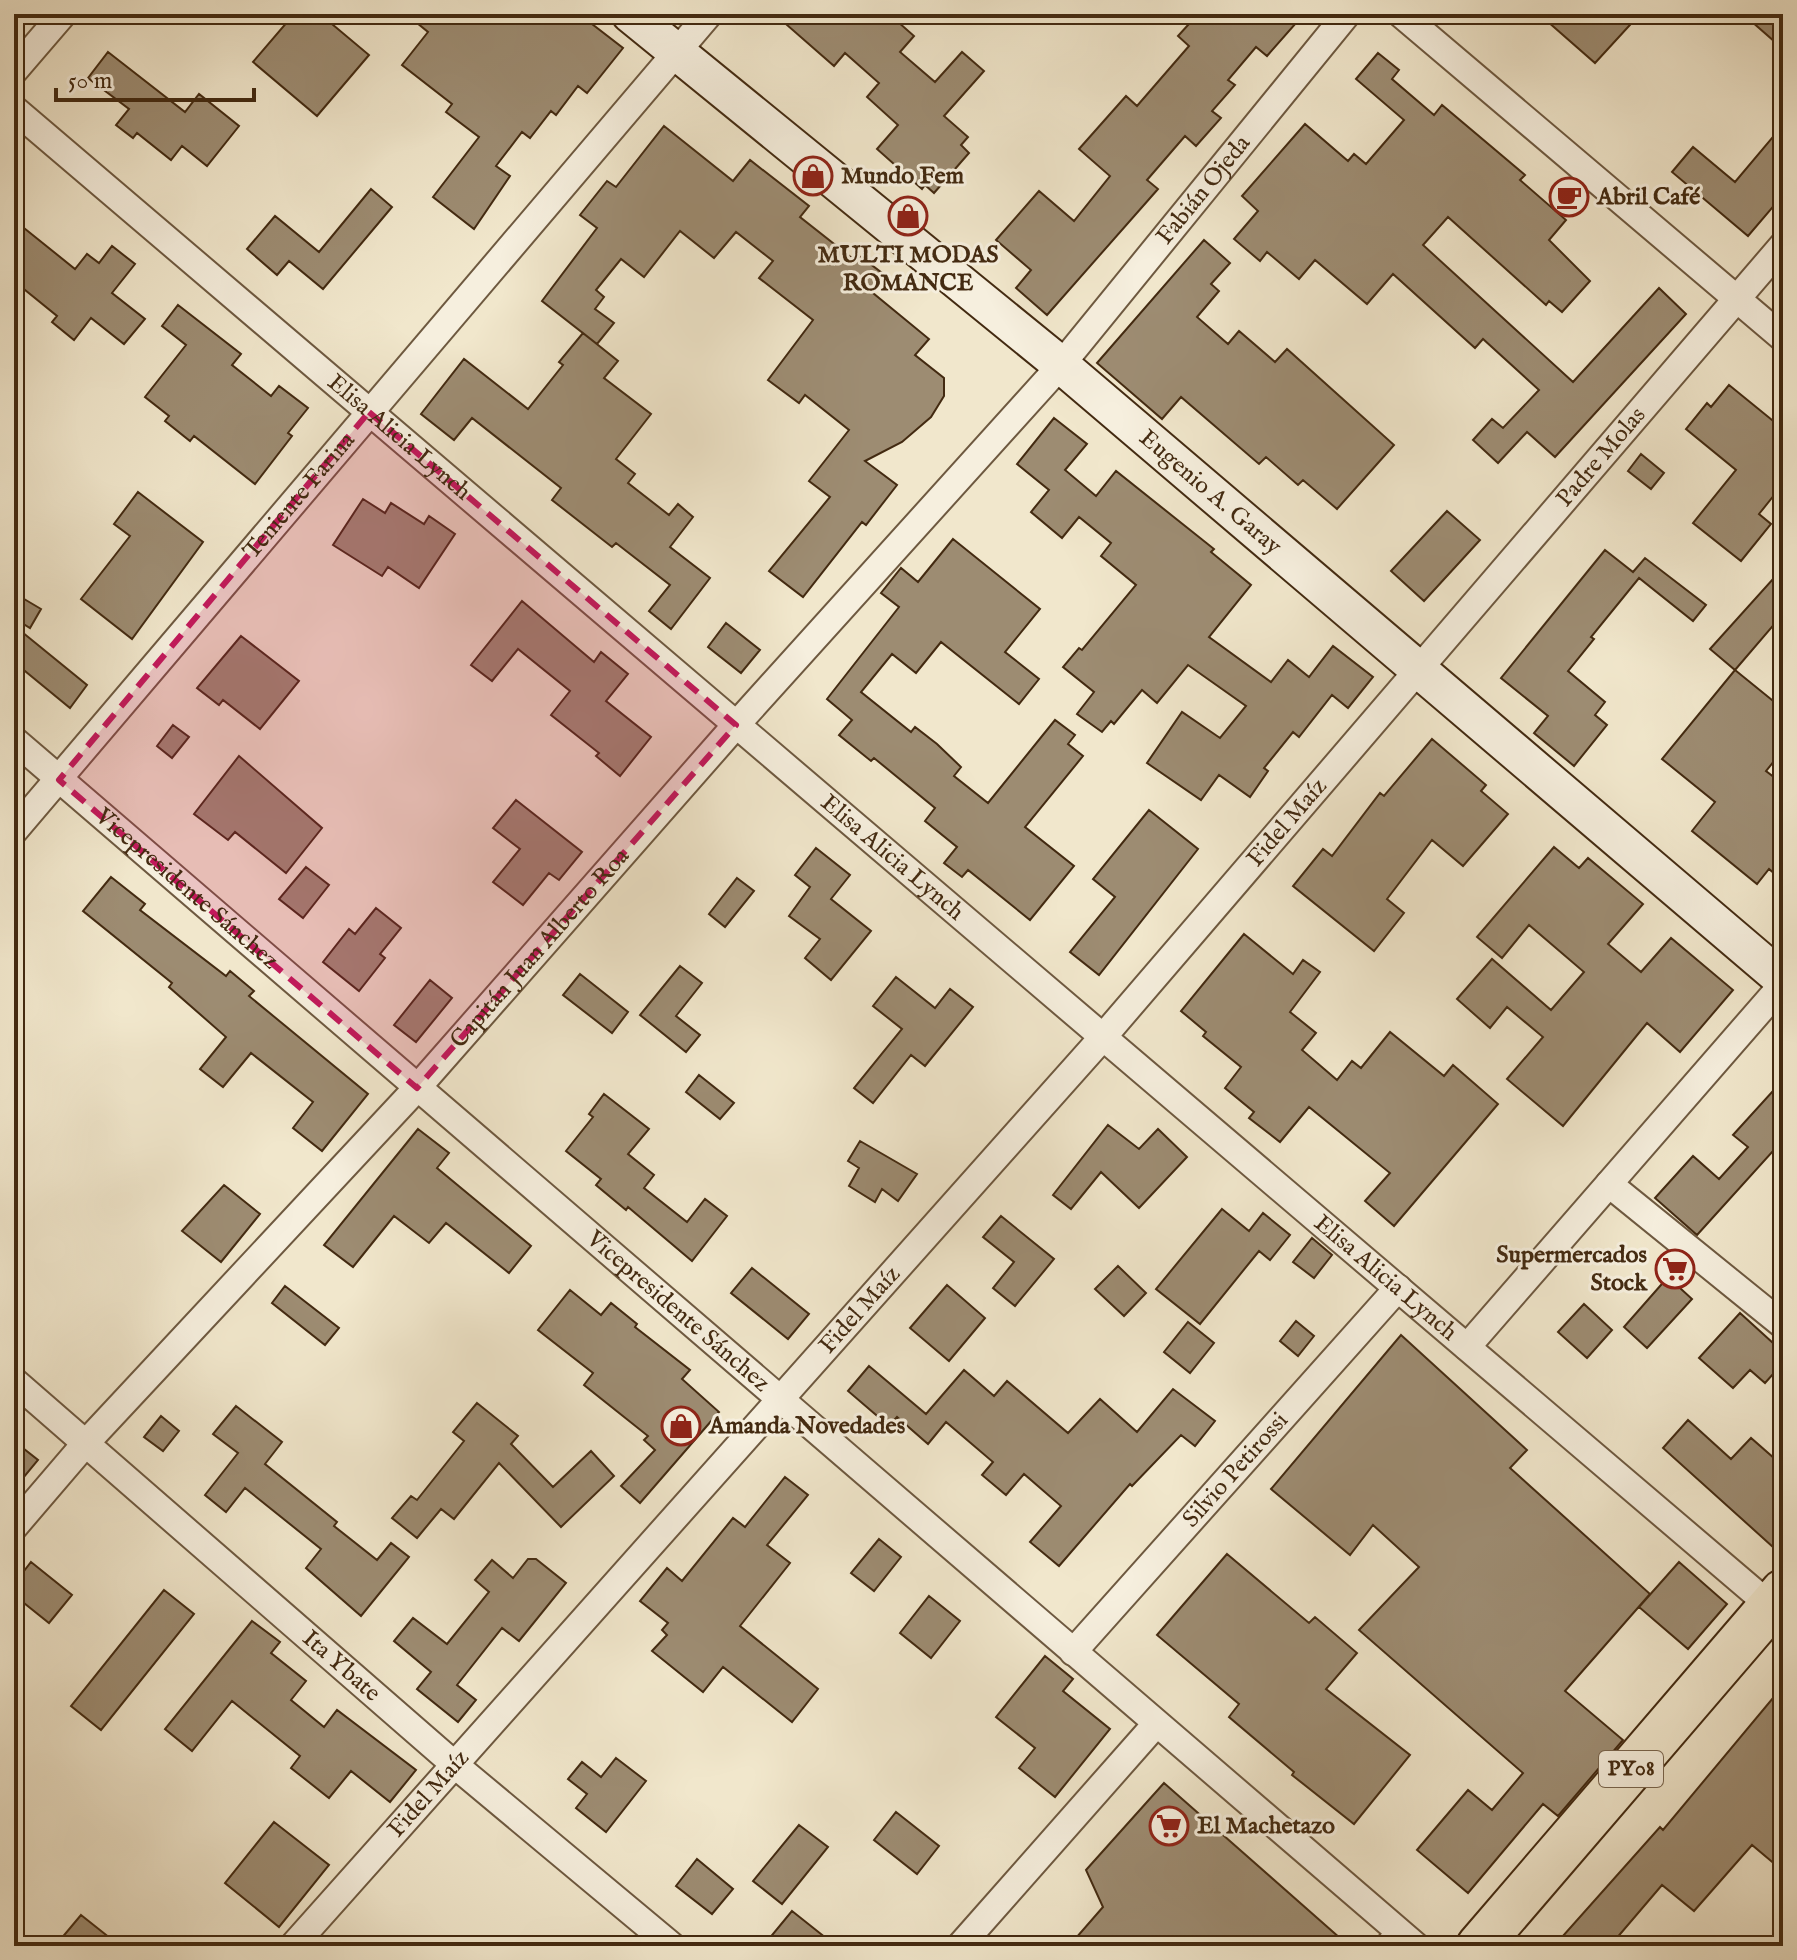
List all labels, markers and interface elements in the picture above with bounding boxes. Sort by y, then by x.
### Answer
scale bar [56,52,254,102]
text: 50 m [68,66,112,97]
street label: Fabián Ojeda [1150,128,1258,251]
shop icon: Mundo Fem [792,155,834,197]
place label: Mundo Fem [841,161,965,192]
cafe icon: Abril Café [1548,176,1590,218]
place label: Abril Café [1596,182,1700,213]
shop icon: MULTI MODAS ROMANCE [887,195,929,237]
place label: MULTI MODAS ROMANCE [817,240,999,299]
street label: Elisa Alicia Lynch [321,367,478,507]
street label: Padre Molas [1549,400,1653,514]
street label: Eugenio A. Garay [1133,423,1288,562]
street label: Teniente Farina [236,425,362,566]
street label: Fidel Maíz [1240,772,1334,874]
street label: Elisa Alicia Lynch [814,787,971,928]
street label: Vicepresidente Sánchez [88,800,285,976]
street label: Capitán Juan Alberto Roa [443,841,637,1055]
street label: Elisa Alicia Lynch [1307,1208,1464,1348]
street label: Vicepresidente Sánchez [579,1223,776,1399]
place label: Supermercados Stock [1496,1240,1648,1299]
supermarket icon: Supermercados Stock [1654,1248,1696,1290]
street label: Fidel Maíz [812,1259,907,1360]
shop icon: Amanda Novedades [660,1405,702,1447]
street label: Silvio Petirossi [1176,1406,1295,1534]
place label: Amanda Novedades [708,1411,906,1442]
street label: Ita Ybate [296,1623,387,1709]
street label: Fidel Maíz [381,1743,476,1844]
road number: PY08 [1599,1751,1663,1787]
supermarket icon: El Machetazo [1148,1805,1190,1847]
place label: El Machetazo [1197,1811,1335,1842]

